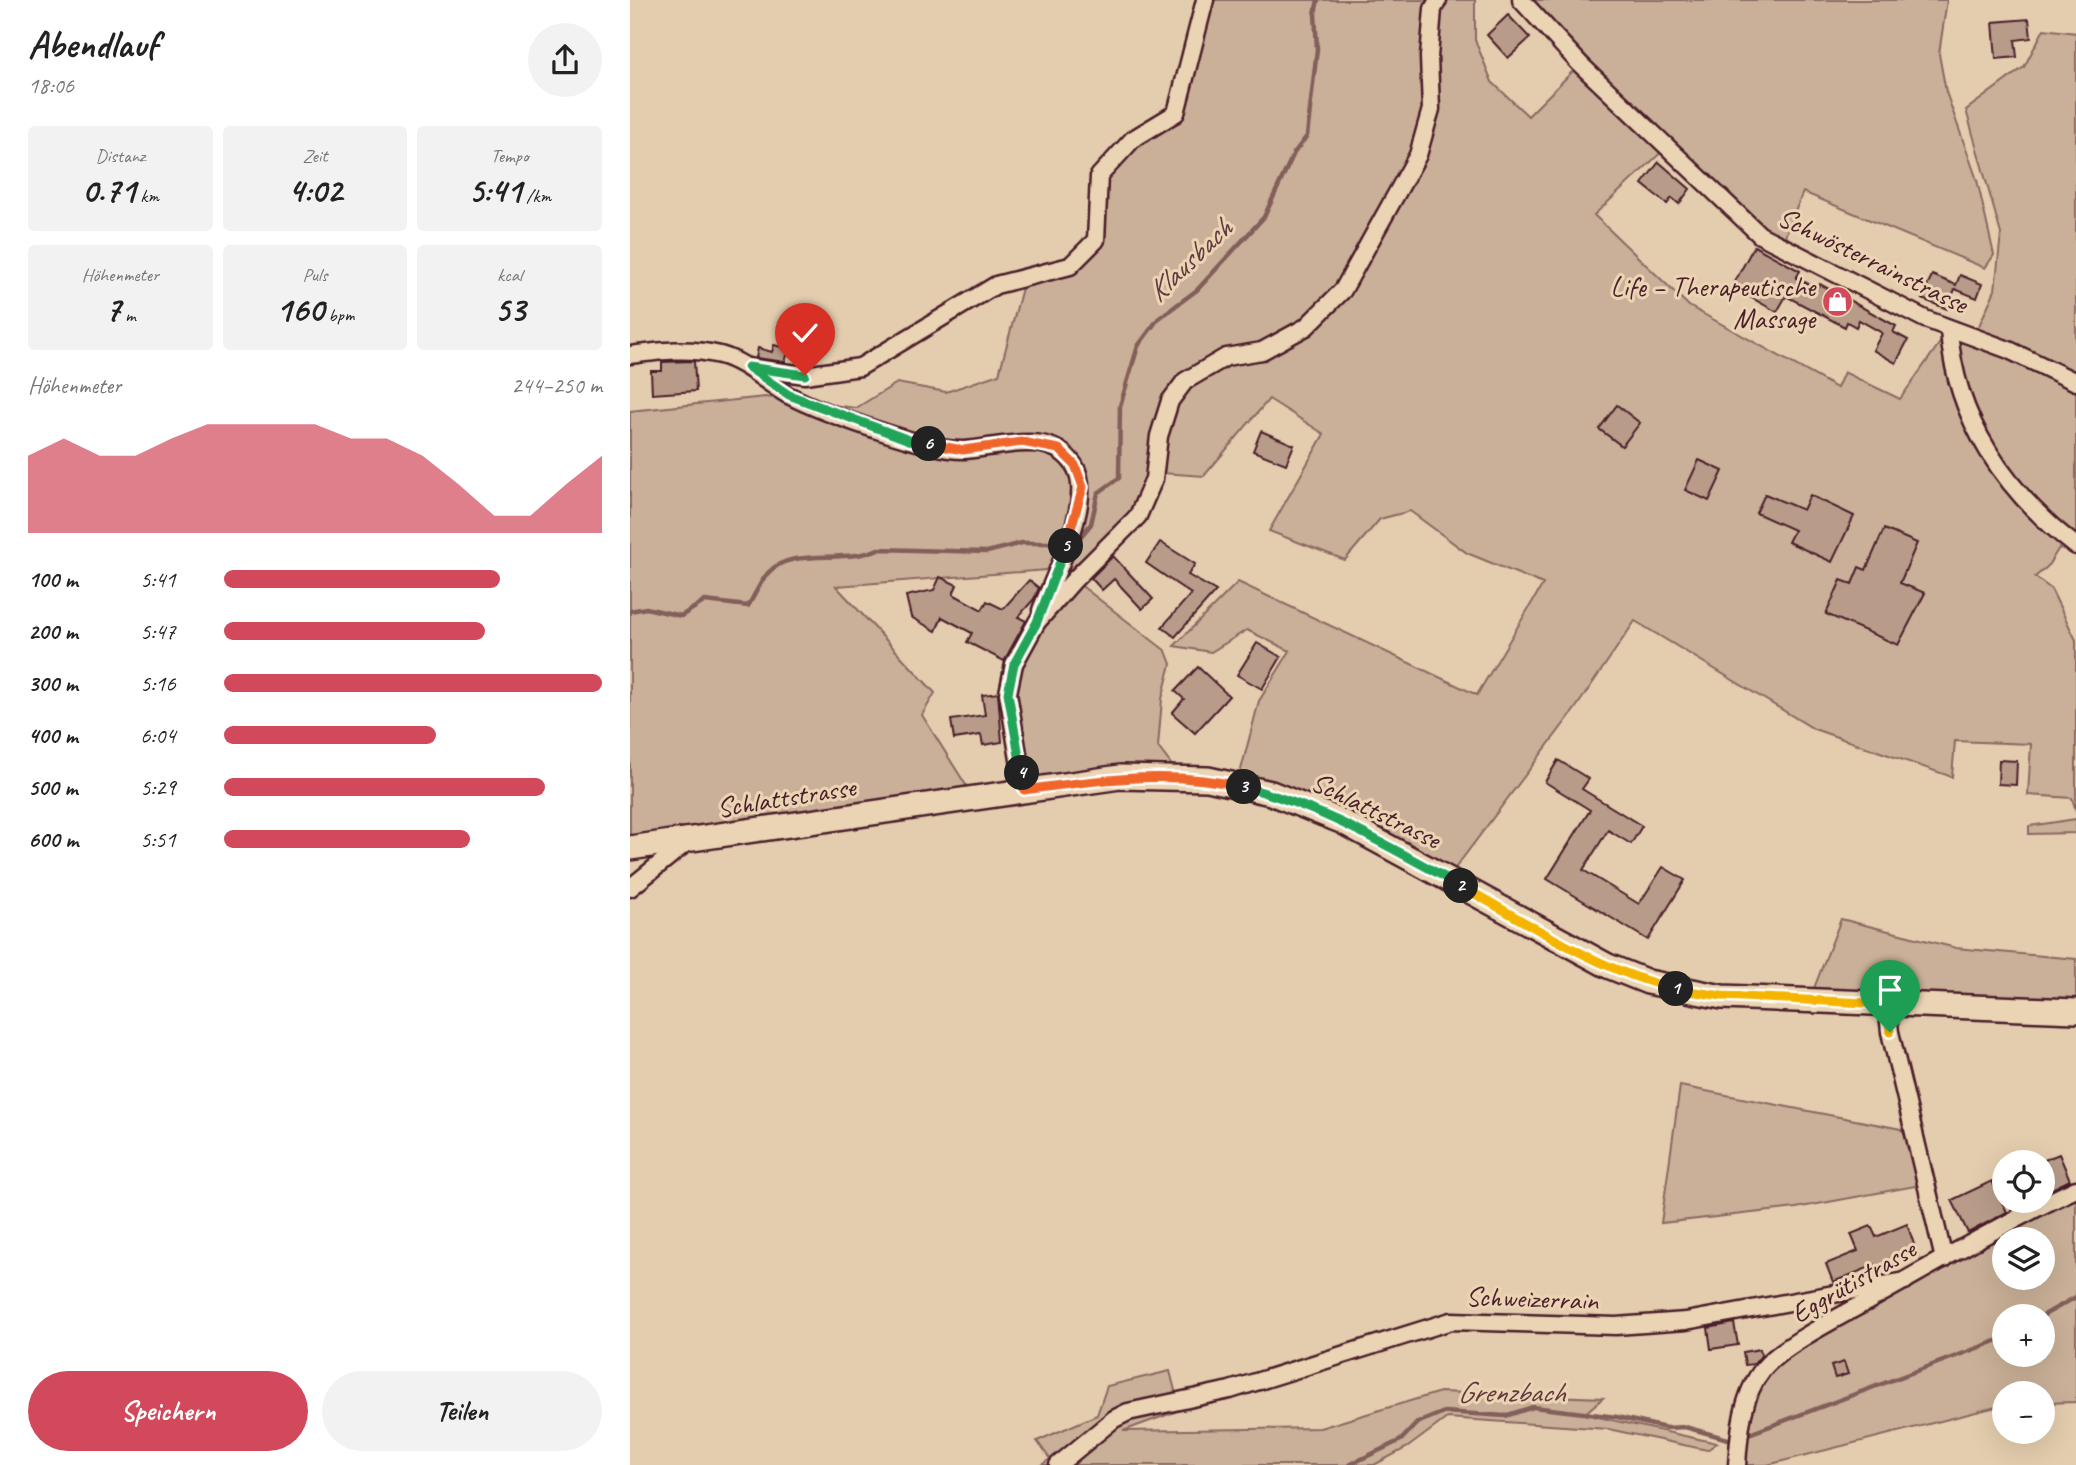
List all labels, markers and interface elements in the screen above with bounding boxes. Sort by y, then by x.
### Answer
text: Abendlauf [28,21,158,68]
button: share [528,23,602,97]
text: 18:06 [28,71,74,100]
text: Distanz [95,144,145,168]
text: Zeit [302,144,328,168]
text: Tempo [491,144,529,168]
text: 0.71 [82,168,136,213]
text: 4:02 [288,168,342,213]
text: 5:41 [468,168,522,213]
text: km [136,184,159,208]
text: /km [522,184,551,208]
street label: Schwösterrainstrasse [1773,199,1975,322]
water label: Klausbach [1138,208,1241,310]
text: Höhenmeter [82,263,159,287]
text: Puls [302,263,328,287]
text: kcal [497,263,522,287]
place label: Life – Therapeutische Massage [1611,269,1817,336]
shop icon: Life – Therapeutische Massage [1821,285,1855,319]
text: 7 [105,287,121,332]
text: 160 [276,287,324,332]
text: 53 [494,287,525,332]
text: m [121,303,136,327]
text: bpm [324,303,354,327]
pin [775,303,835,375]
icon: check [786,314,824,352]
text: Höhenmeter [28,371,121,400]
text: 244–250 m [511,371,602,400]
pin: 6 [912,426,946,462]
text: 6 [924,431,933,455]
pin: 5 [1048,528,1083,564]
text: 5 [1061,533,1070,557]
text: 100 m [28,565,78,594]
text: 5:41 [140,565,176,594]
text: 200 m [28,617,78,646]
text: 5:47 [140,617,176,646]
text: 300 m [28,669,78,698]
text: 5:16 [140,669,176,698]
text: 400 m [28,721,78,750]
text: 6:04 [140,721,176,750]
pin: 4 [1004,756,1040,790]
text: 4 [1017,760,1026,784]
street label: Schlattstrasse [1306,764,1448,857]
street label: Schlattstrasse [714,769,860,825]
pin: 3 [1226,770,1262,804]
text: 500 m [28,773,77,802]
text: 5:29 [140,773,176,802]
text: 3 [1239,774,1248,798]
text: 600 m [28,825,78,854]
text: 5:51 [140,825,176,854]
pin: 2 [1444,868,1478,903]
text: 2 [1456,873,1465,897]
pin [1860,960,1920,1032]
icon: arrive [1871,971,1909,1009]
pin: 1 [1658,972,1694,1006]
text: 1 [1671,976,1680,1000]
map controls [1992,1150,2055,1444]
button: locate [1992,1150,2055,1213]
button: layers [1992,1227,2055,1290]
street label: Eggrütistrasse [1784,1230,1923,1331]
street label: Schweizerrain [1465,1278,1600,1318]
button: + [1992,1304,2055,1367]
button: Speichern [28,1371,308,1451]
button: Teilen [322,1371,602,1451]
water label: Grenzbach [1457,1373,1567,1411]
button: − [1992,1381,2055,1444]

